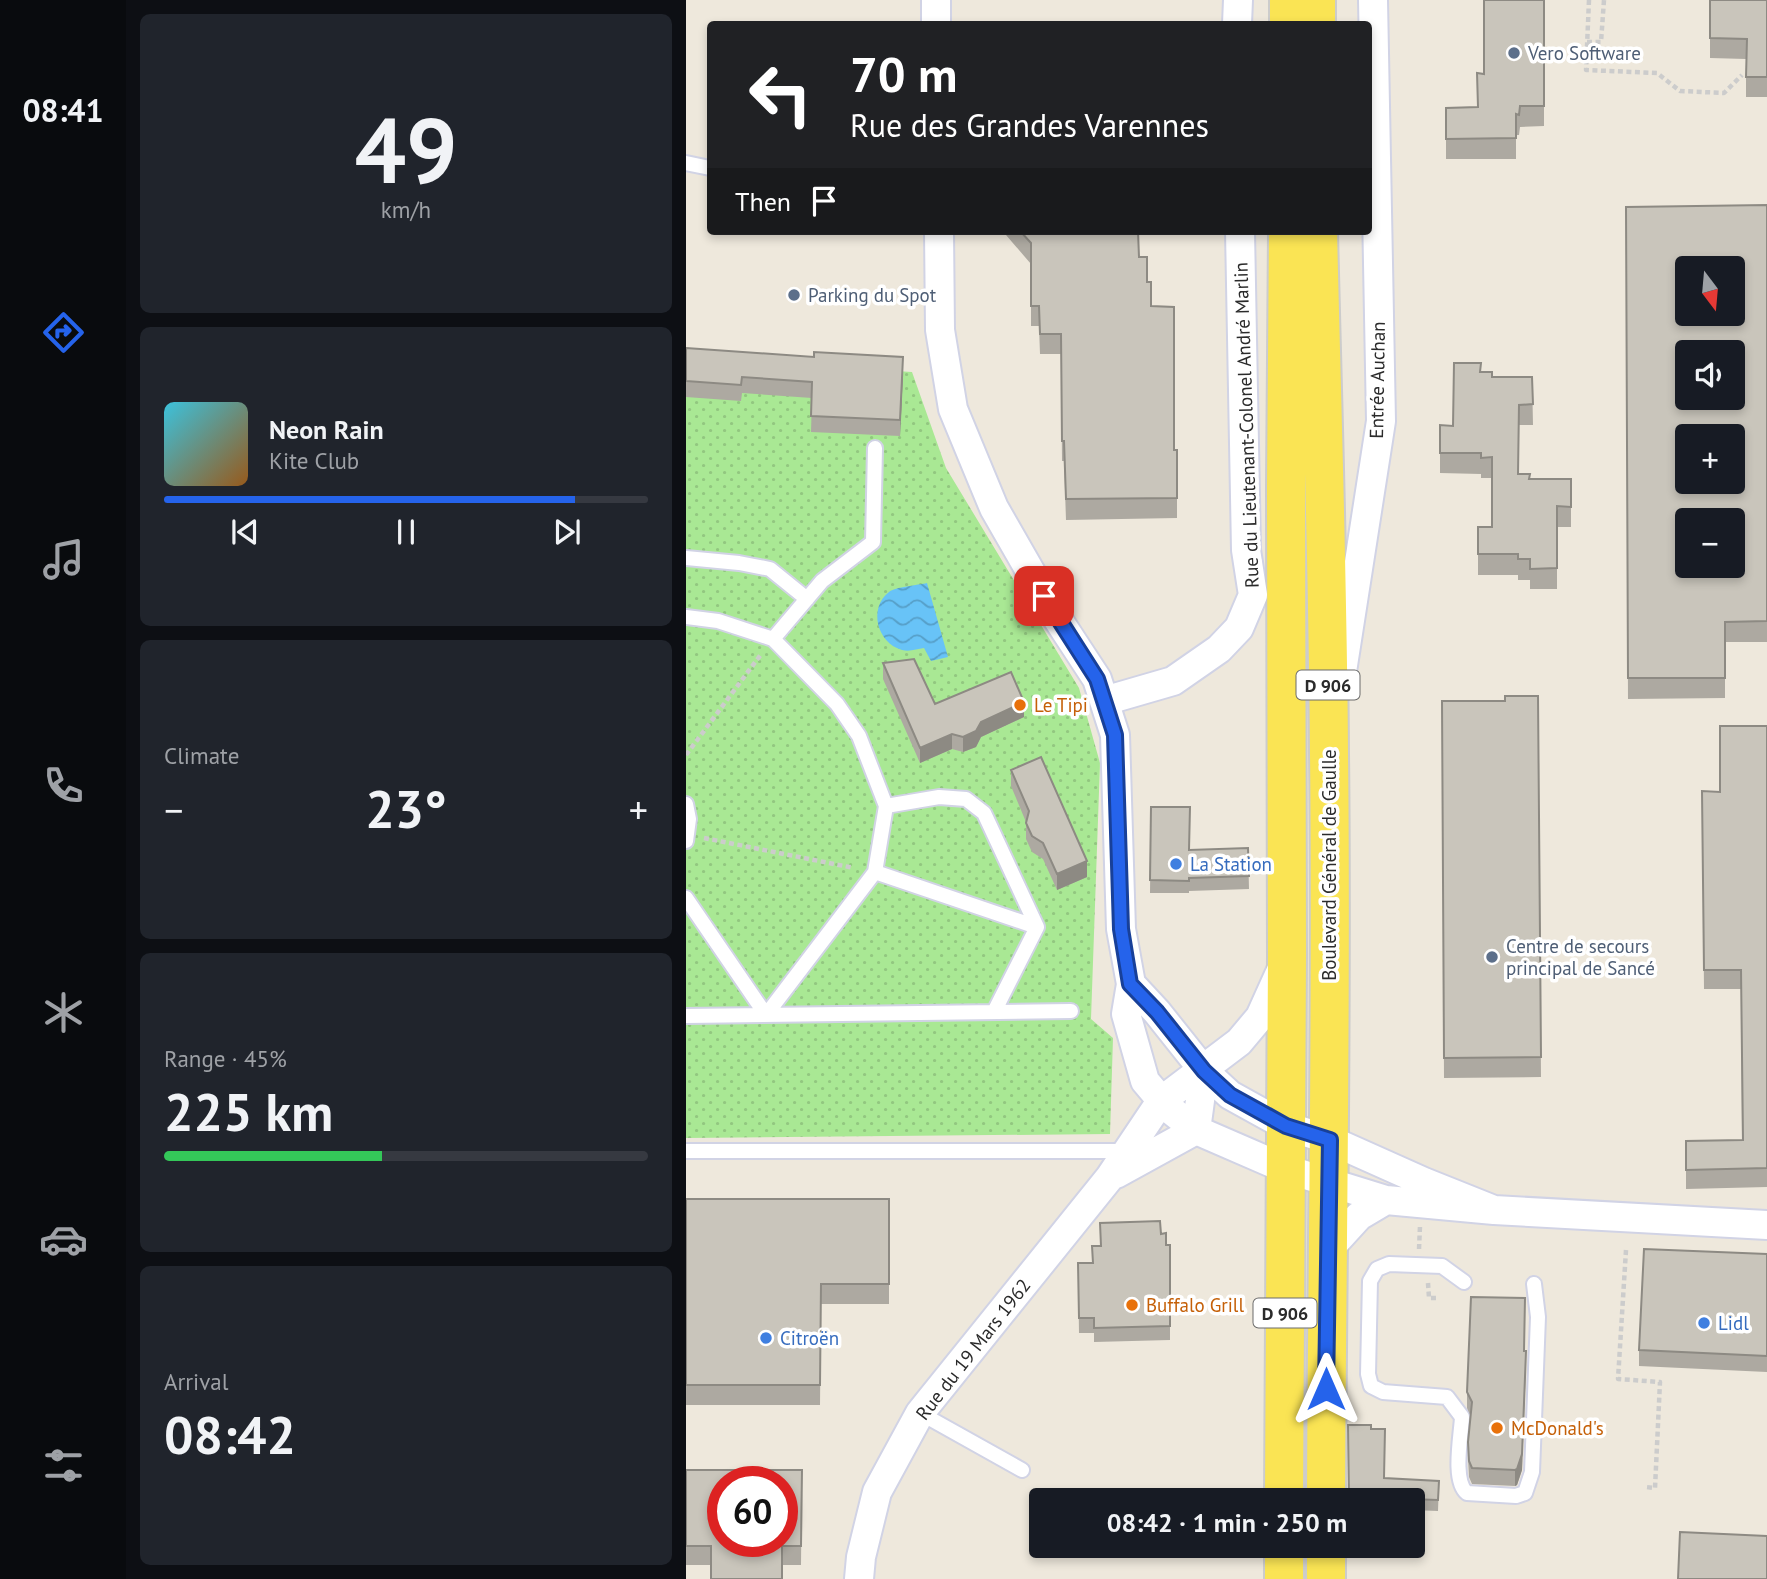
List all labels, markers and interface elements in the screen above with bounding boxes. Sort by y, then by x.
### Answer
place label: Vero Software [1527,41,1641,65]
text: 70 m [850,42,957,106]
marker: Vero Software [1506,45,1522,61]
icon: left [735,49,826,140]
text: 08:41 [22,89,104,131]
text: 49 [354,90,458,208]
text: Rue des Grandes Varennes [850,104,1209,146]
icon: arrive [805,182,843,220]
text: Then [735,185,791,218]
text: km/h [381,195,431,224]
north arrow [1675,256,1745,326]
map controls [1675,256,1745,578]
street label: Rue du Lieutenant-Colonel André Marlin [1228,262,1264,588]
place label: Parking du Spot [808,283,937,307]
marker: Parking du Spot [786,287,802,303]
icon: directions [39,308,88,357]
street label: Entrée Auchan [1364,321,1390,439]
button: sound [1675,340,1745,410]
text: Neon Rain [269,413,384,446]
button: + [1675,424,1745,494]
text: Kite Club [269,446,359,475]
button: − [1675,508,1745,578]
icon: previous [226,513,264,551]
icon: pause [387,513,425,551]
icon: next [548,513,586,551]
icon: music [39,535,88,584]
pin [1014,566,1074,626]
icon: arrive [1025,577,1063,615]
road number: D 906 [1296,670,1360,700]
place label: Le Tipi [1034,693,1088,717]
marker: Le Tipi [1012,697,1028,713]
text: Climate [164,741,239,770]
street label: Boulevard Général de Gaulle [1317,749,1341,981]
icon: phone [39,761,88,810]
text: 23° [365,775,447,842]
text: − [164,785,183,834]
text: + [629,785,648,834]
place label: La Station [1190,852,1272,876]
marker: La Station [1168,856,1184,872]
place label: Centre de secours principal de Sancé [1506,934,1655,980]
marker: Centre de secours principal de Sancé [1484,949,1500,965]
icon: climate [39,988,88,1037]
text: Range · 45% [164,1044,287,1073]
text: 225 km [164,1078,333,1145]
icon: car [39,1215,88,1264]
street label: Rue du 19 Mars 1962 [910,1274,1036,1424]
place label: Buffalo Grill [1146,1293,1244,1317]
marker: Buffalo Grill [1124,1297,1140,1313]
road number: D 906 [1254,1298,1316,1328]
place label: Lidl [1718,1311,1749,1335]
marker: Lidl [1696,1315,1712,1331]
place label: Citroën [780,1326,839,1350]
marker: Citroën [758,1330,774,1346]
position arrow [1289,1352,1363,1426]
text: Arrival [164,1367,228,1396]
text: 08:42 [164,1401,296,1468]
place label: McDonald's [1511,1416,1604,1440]
marker: McDonald's [1489,1420,1505,1436]
icon: filters [39,1441,88,1490]
speed limit sign: 60 [707,1466,798,1557]
text: 08:42 · 1 min · 250 m [1107,1506,1347,1539]

